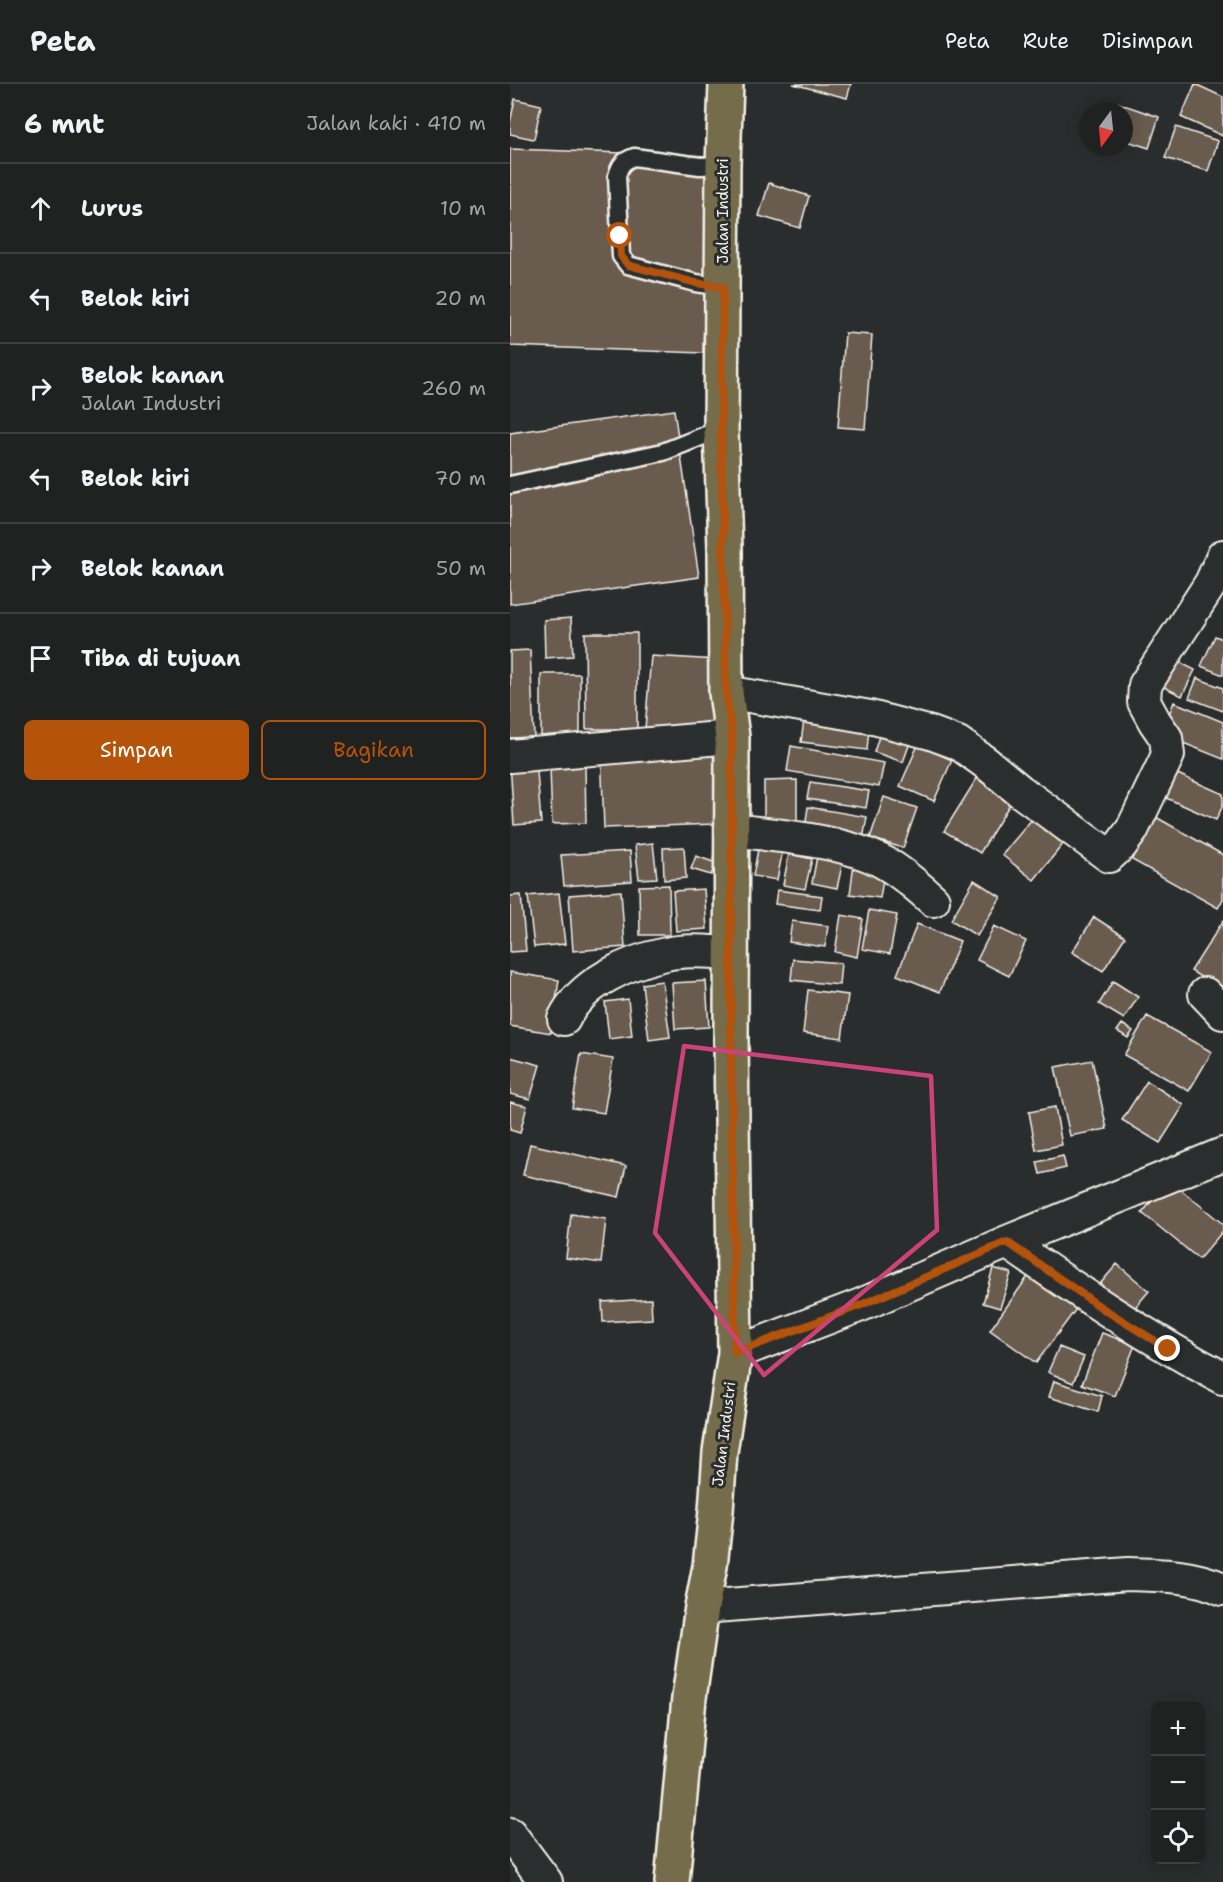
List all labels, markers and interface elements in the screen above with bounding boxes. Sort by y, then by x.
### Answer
text: Peta [30,22,96,60]
text: Peta [945,27,990,55]
text: Rute [1023,27,1069,55]
text: Disimpan [1102,27,1193,55]
north arrow [1079,102,1133,156]
text: 6 mnt [24,106,104,141]
text: Jalan kaki · 410 m [306,110,486,136]
street label: Jalan Industri [713,158,733,264]
icon: ahead [24,192,57,225]
text: Lurus [81,194,143,223]
text: 10 m [440,195,486,221]
route start [606,222,632,248]
icon: left [24,282,57,315]
text: Belok kiri [81,284,190,313]
text: 20 m [435,285,486,311]
text: Belok kanan [81,361,224,390]
icon: right [24,372,57,405]
text: 260 m [421,375,486,401]
text: Jalan Industri [81,390,222,416]
icon: left [24,462,57,495]
text: Belok kiri [81,464,190,493]
text: 70 m [434,465,486,491]
icon: right [24,552,57,585]
text: Belok kanan [81,554,224,583]
text: 50 m [436,555,486,581]
icon: arrive [24,642,57,675]
text: Tiba di tujuan [81,644,241,673]
button: Simpan [24,720,249,780]
button: Bagikan [261,720,486,780]
route end [1154,1335,1180,1361]
street label: Jalan Industri [708,1380,740,1488]
map controls [1151,1702,1205,1864]
button: + [1151,1702,1205,1756]
button: − [1151,1756,1205,1810]
button: locate [1151,1810,1205,1864]

